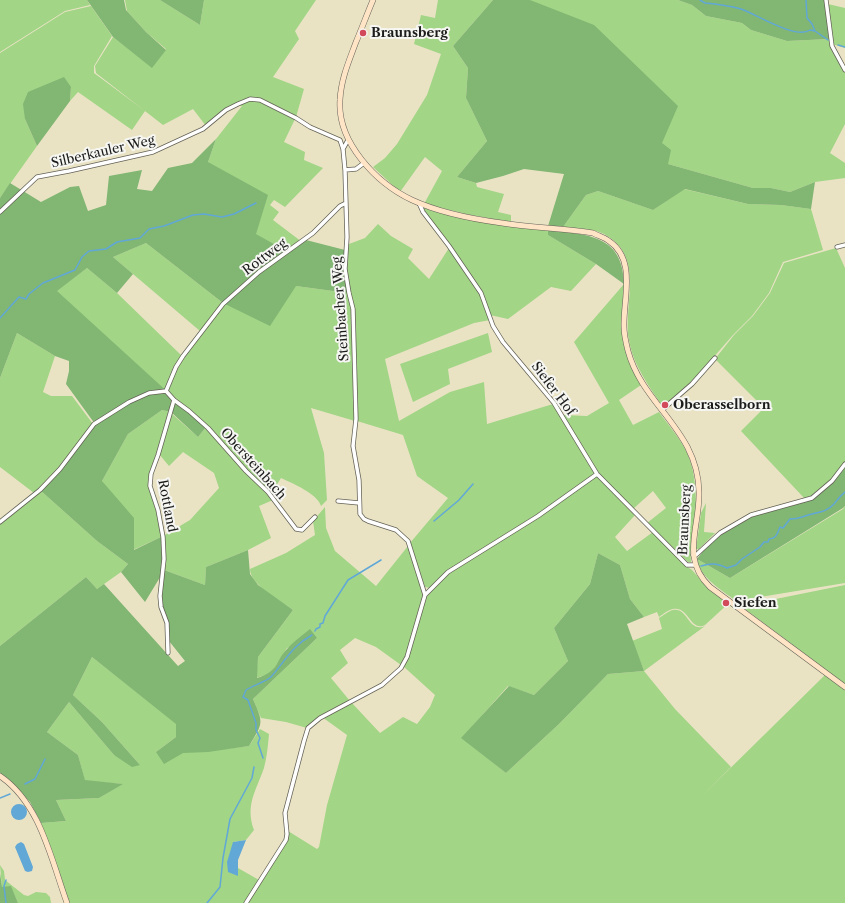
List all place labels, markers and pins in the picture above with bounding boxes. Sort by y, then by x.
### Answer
place label: Braunsberg [371,25,448,41]
marker: Braunsberg [358,28,368,38]
place label: Oberasselborn [673,397,771,413]
marker: Oberasselborn [660,400,670,410]
place label: Siefen [734,595,777,611]
marker: Siefen [721,598,731,608]

